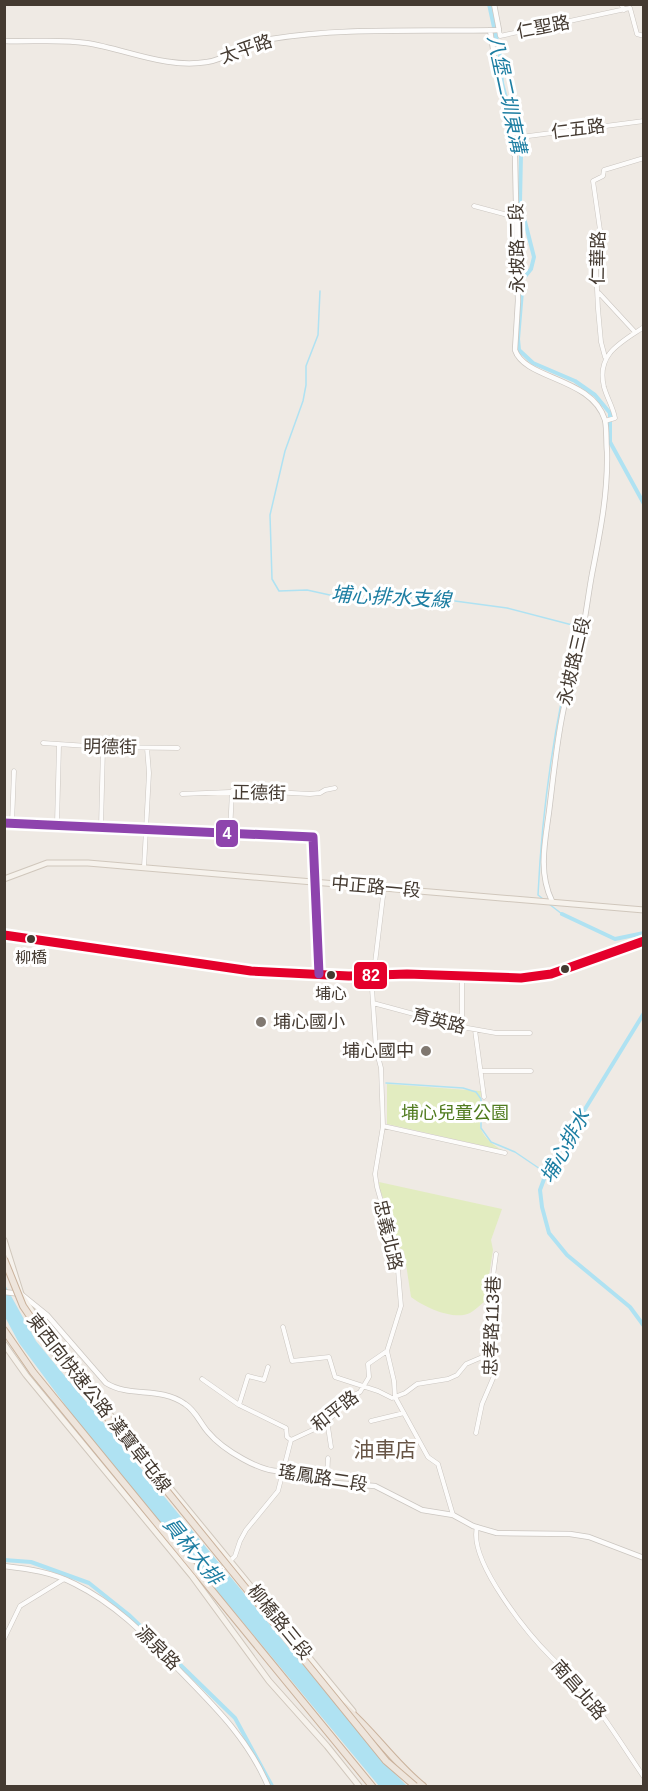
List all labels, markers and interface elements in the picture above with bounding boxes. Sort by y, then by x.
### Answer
street label: 仁聖路 [515,12,571,42]
street label: 太平路 [217,31,275,67]
water label: 八堡二圳東溝 [484,33,531,158]
street label: 仁五路 [550,116,606,142]
street label: 永坡路二段 [506,203,528,293]
street label: 仁華路 [588,231,608,285]
water label: 埔心排水支線 [331,583,453,611]
street label: 永坡路三段 [554,615,594,707]
street label: 明德街 [83,737,137,757]
street label: 正德街 [232,783,286,803]
line badge: 4 [215,819,239,848]
text: 4 [223,825,232,842]
street label: 中正路一段 [330,873,422,901]
marker: 柳橋 [25,933,37,945]
place label: 柳橋 [15,949,47,966]
line badge: 82 [353,961,388,990]
unlabelled marker [559,963,571,975]
text: 82 [362,967,380,984]
marker: 埔心 [325,969,337,981]
place label: 埔心 [315,985,347,1002]
street label: 育英路 [410,1005,468,1037]
place label: 埔心國小 [273,1012,345,1032]
marker: 埔心國小 [254,1015,268,1029]
place label: 埔心國中 [342,1041,414,1061]
marker: 埔心國中 [419,1044,433,1058]
park label: 埔心兒童公園 [401,1103,509,1123]
water label: 埔心排水 [536,1105,594,1186]
street label: 忠義北路 [370,1198,406,1272]
street label: 忠孝路113巷 [480,1275,504,1377]
street label: 東西向快速公路 漢寶草屯線 [23,1310,175,1496]
street label: 和平路 [308,1386,362,1436]
district label: 油車店 [354,1438,417,1461]
street label: 瑤鳳路二段 [277,1461,369,1495]
water label: 員林大排 [159,1513,229,1591]
street label: 柳橋路三段 [244,1581,316,1663]
street label: 源泉路 [132,1622,184,1674]
street label: 南昌北路 [548,1656,610,1724]

